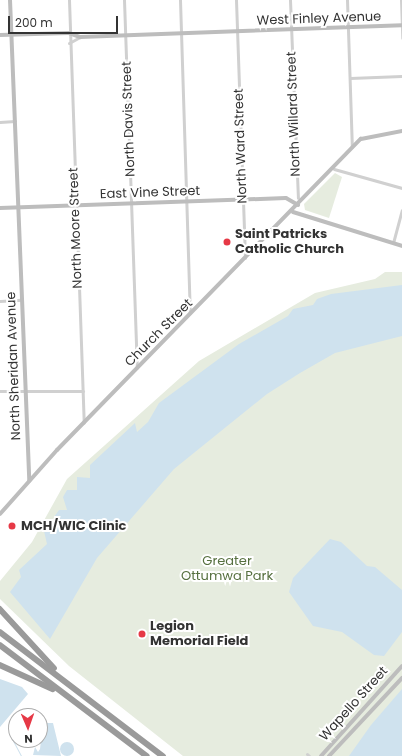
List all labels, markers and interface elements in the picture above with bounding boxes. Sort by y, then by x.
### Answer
scale bar [10,8,120,34]
street label: West Finley Avenue [256,9,382,29]
text: 200 m [15,14,53,31]
street label: North Willard Street [284,51,304,177]
street label: North Davis Street [119,61,139,177]
street label: North Ward Street [231,88,251,204]
street label: North Moore Street [66,167,86,289]
street label: East Vine Street [100,183,200,203]
place label: Saint Patricks Catholic Church [235,227,344,258]
marker: Saint Patricks Catholic Church [222,237,232,247]
street label: North Sheridan Avenue [4,291,24,441]
street label: Church Street [122,296,196,370]
place label: MCH/WIC Clinic [21,518,126,534]
marker: MCH/WIC Clinic [6,520,18,532]
park label: Greater Ottumwa Park [181,554,273,585]
place label: Legion Memorial Field [150,619,248,650]
marker: Legion Memorial Field [137,629,147,639]
street label: Wapello Street [317,664,391,744]
north arrow [8,708,48,748]
text: N [24,731,33,747]

